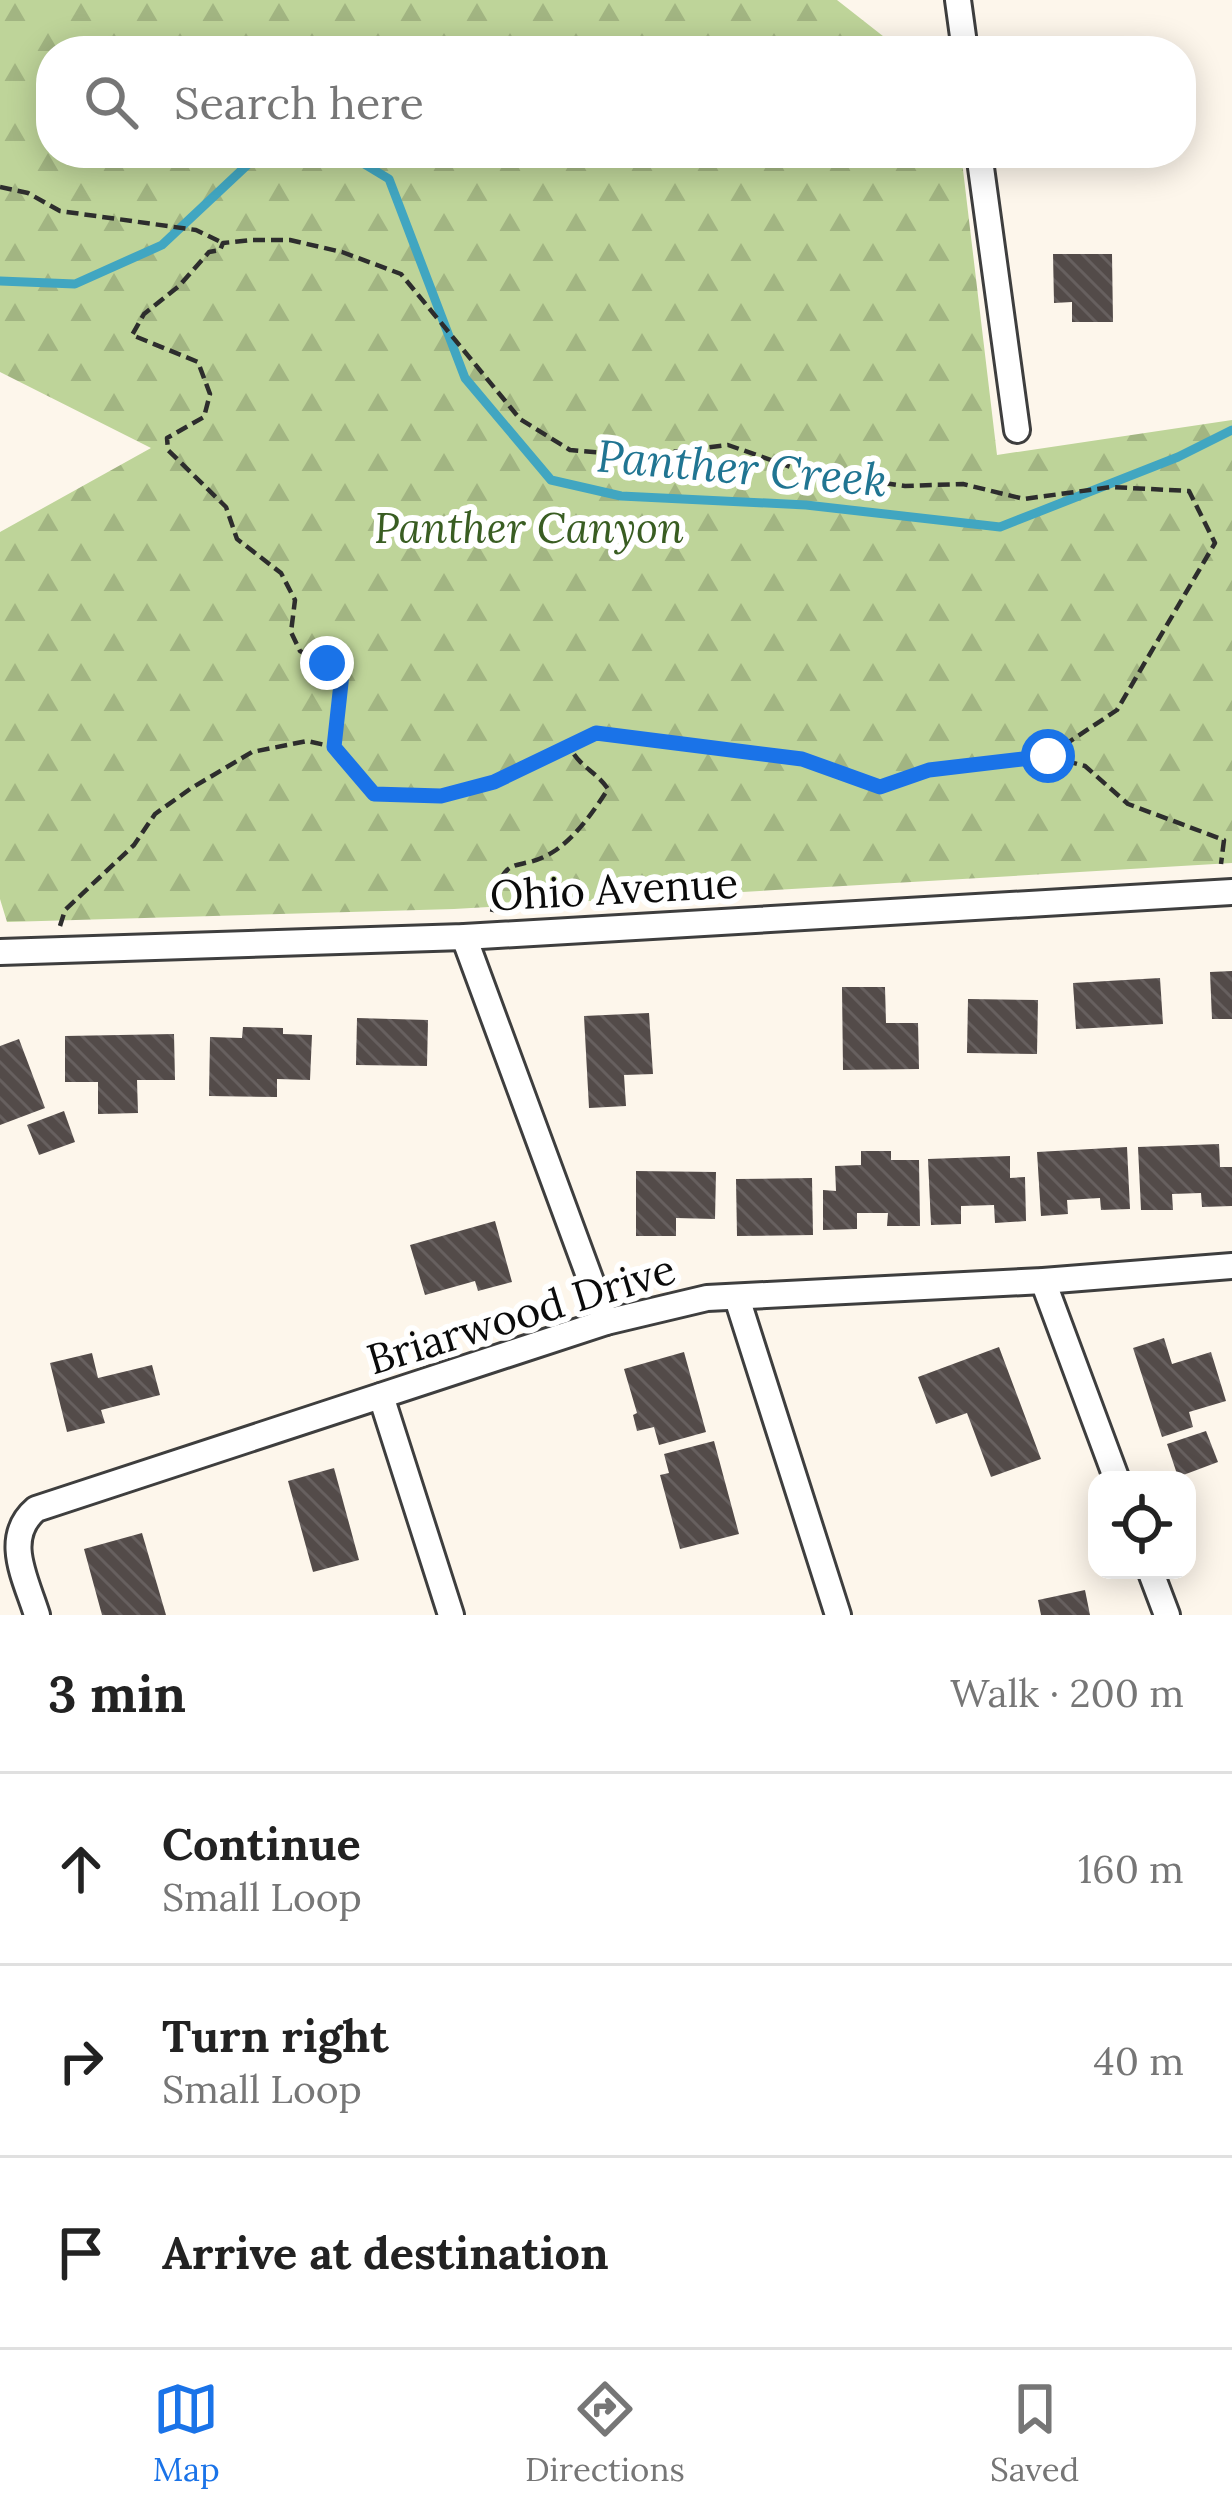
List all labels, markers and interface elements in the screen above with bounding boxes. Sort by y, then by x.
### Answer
search box [36,36,1196,168]
icon: search [78,69,144,135]
text: Search here [174,74,424,131]
water label: Panther Creek [594,426,890,509]
park label: Panther Canyon [374,501,684,555]
route end [300,636,354,690]
route start [1021,729,1075,783]
street label: Ohio Avenue [489,856,739,922]
street label: Briarwood Drive [360,1241,682,1387]
map controls [1088,1471,1196,1579]
button: locate [1088,1471,1196,1579]
text: 3 min [48,1661,186,1726]
text: Walk · 200 m [950,1668,1184,1718]
text: Continue [162,1815,361,1872]
icon: ahead [48,1836,114,1902]
text: 160 m [1078,1844,1184,1894]
text: Small Loop [162,1872,362,1922]
text: Turn right [162,2007,389,2064]
icon: right [48,2028,114,2094]
text: 40 m [1094,2036,1184,2086]
text: Small Loop [162,2064,362,2114]
icon: arrive [48,2220,114,2286]
text: Arrive at destination [162,2224,609,2281]
tab: Map [153,2376,220,2490]
tab: Directions [525,2376,685,2490]
tab: Saved [990,2376,1079,2490]

